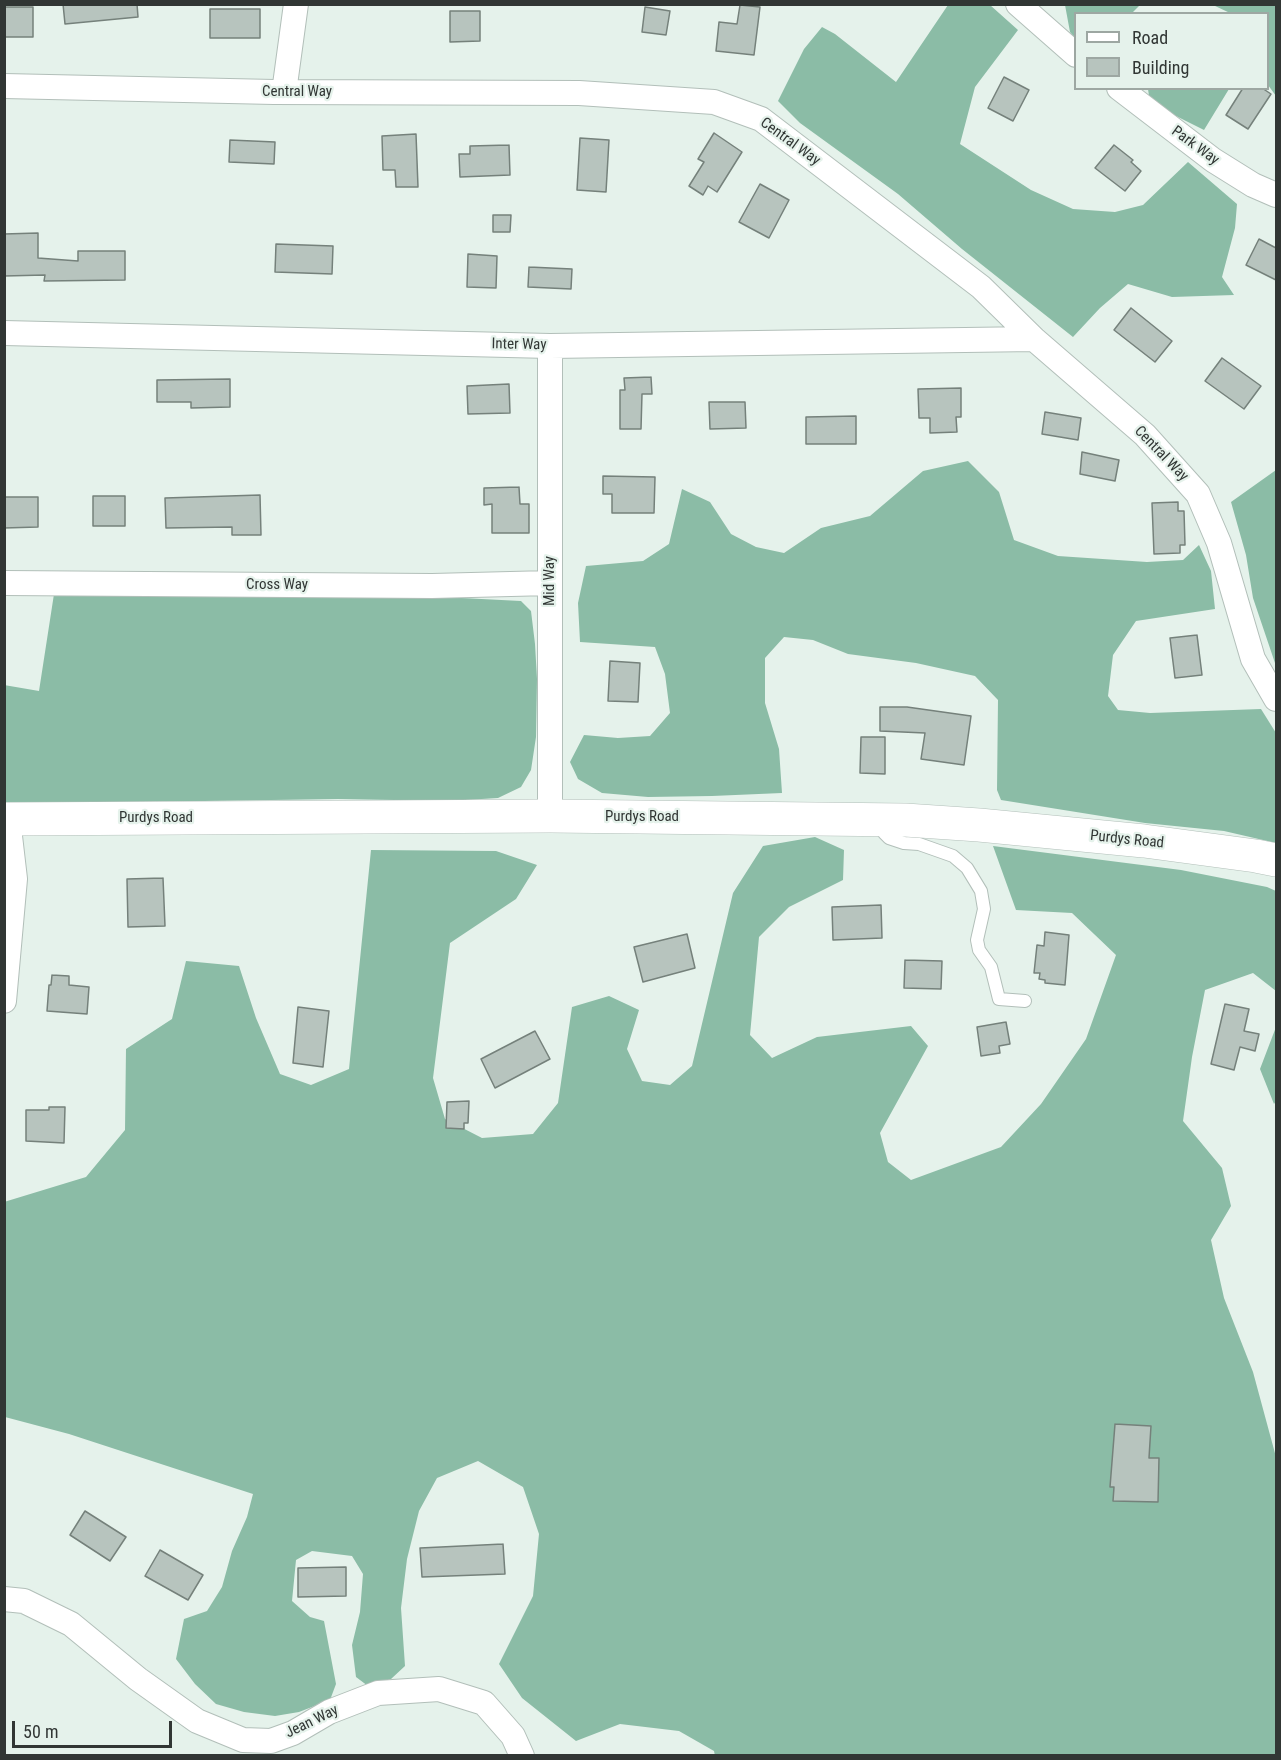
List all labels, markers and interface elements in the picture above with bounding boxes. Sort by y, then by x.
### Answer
legend [1074,12,1269,90]
text: Road [1132,27,1168,48]
text: Building [1132,57,1189,78]
street label: Central Way [262,83,332,101]
street label: Central Way [756,114,824,170]
street label: Park Way [1168,123,1222,169]
street label: Inter Way [491,336,547,354]
street label: Central Way [1130,423,1192,485]
street label: Mid Way [541,556,559,606]
street label: Cross Way [246,576,308,594]
street label: Purdys Road [605,808,679,826]
street label: Purdys Road [119,809,193,827]
street label: Purdys Road [1089,827,1165,853]
street label: Jean Way [283,1701,341,1743]
scale bar [15,1709,176,1747]
text: 50 m [23,1721,58,1742]

